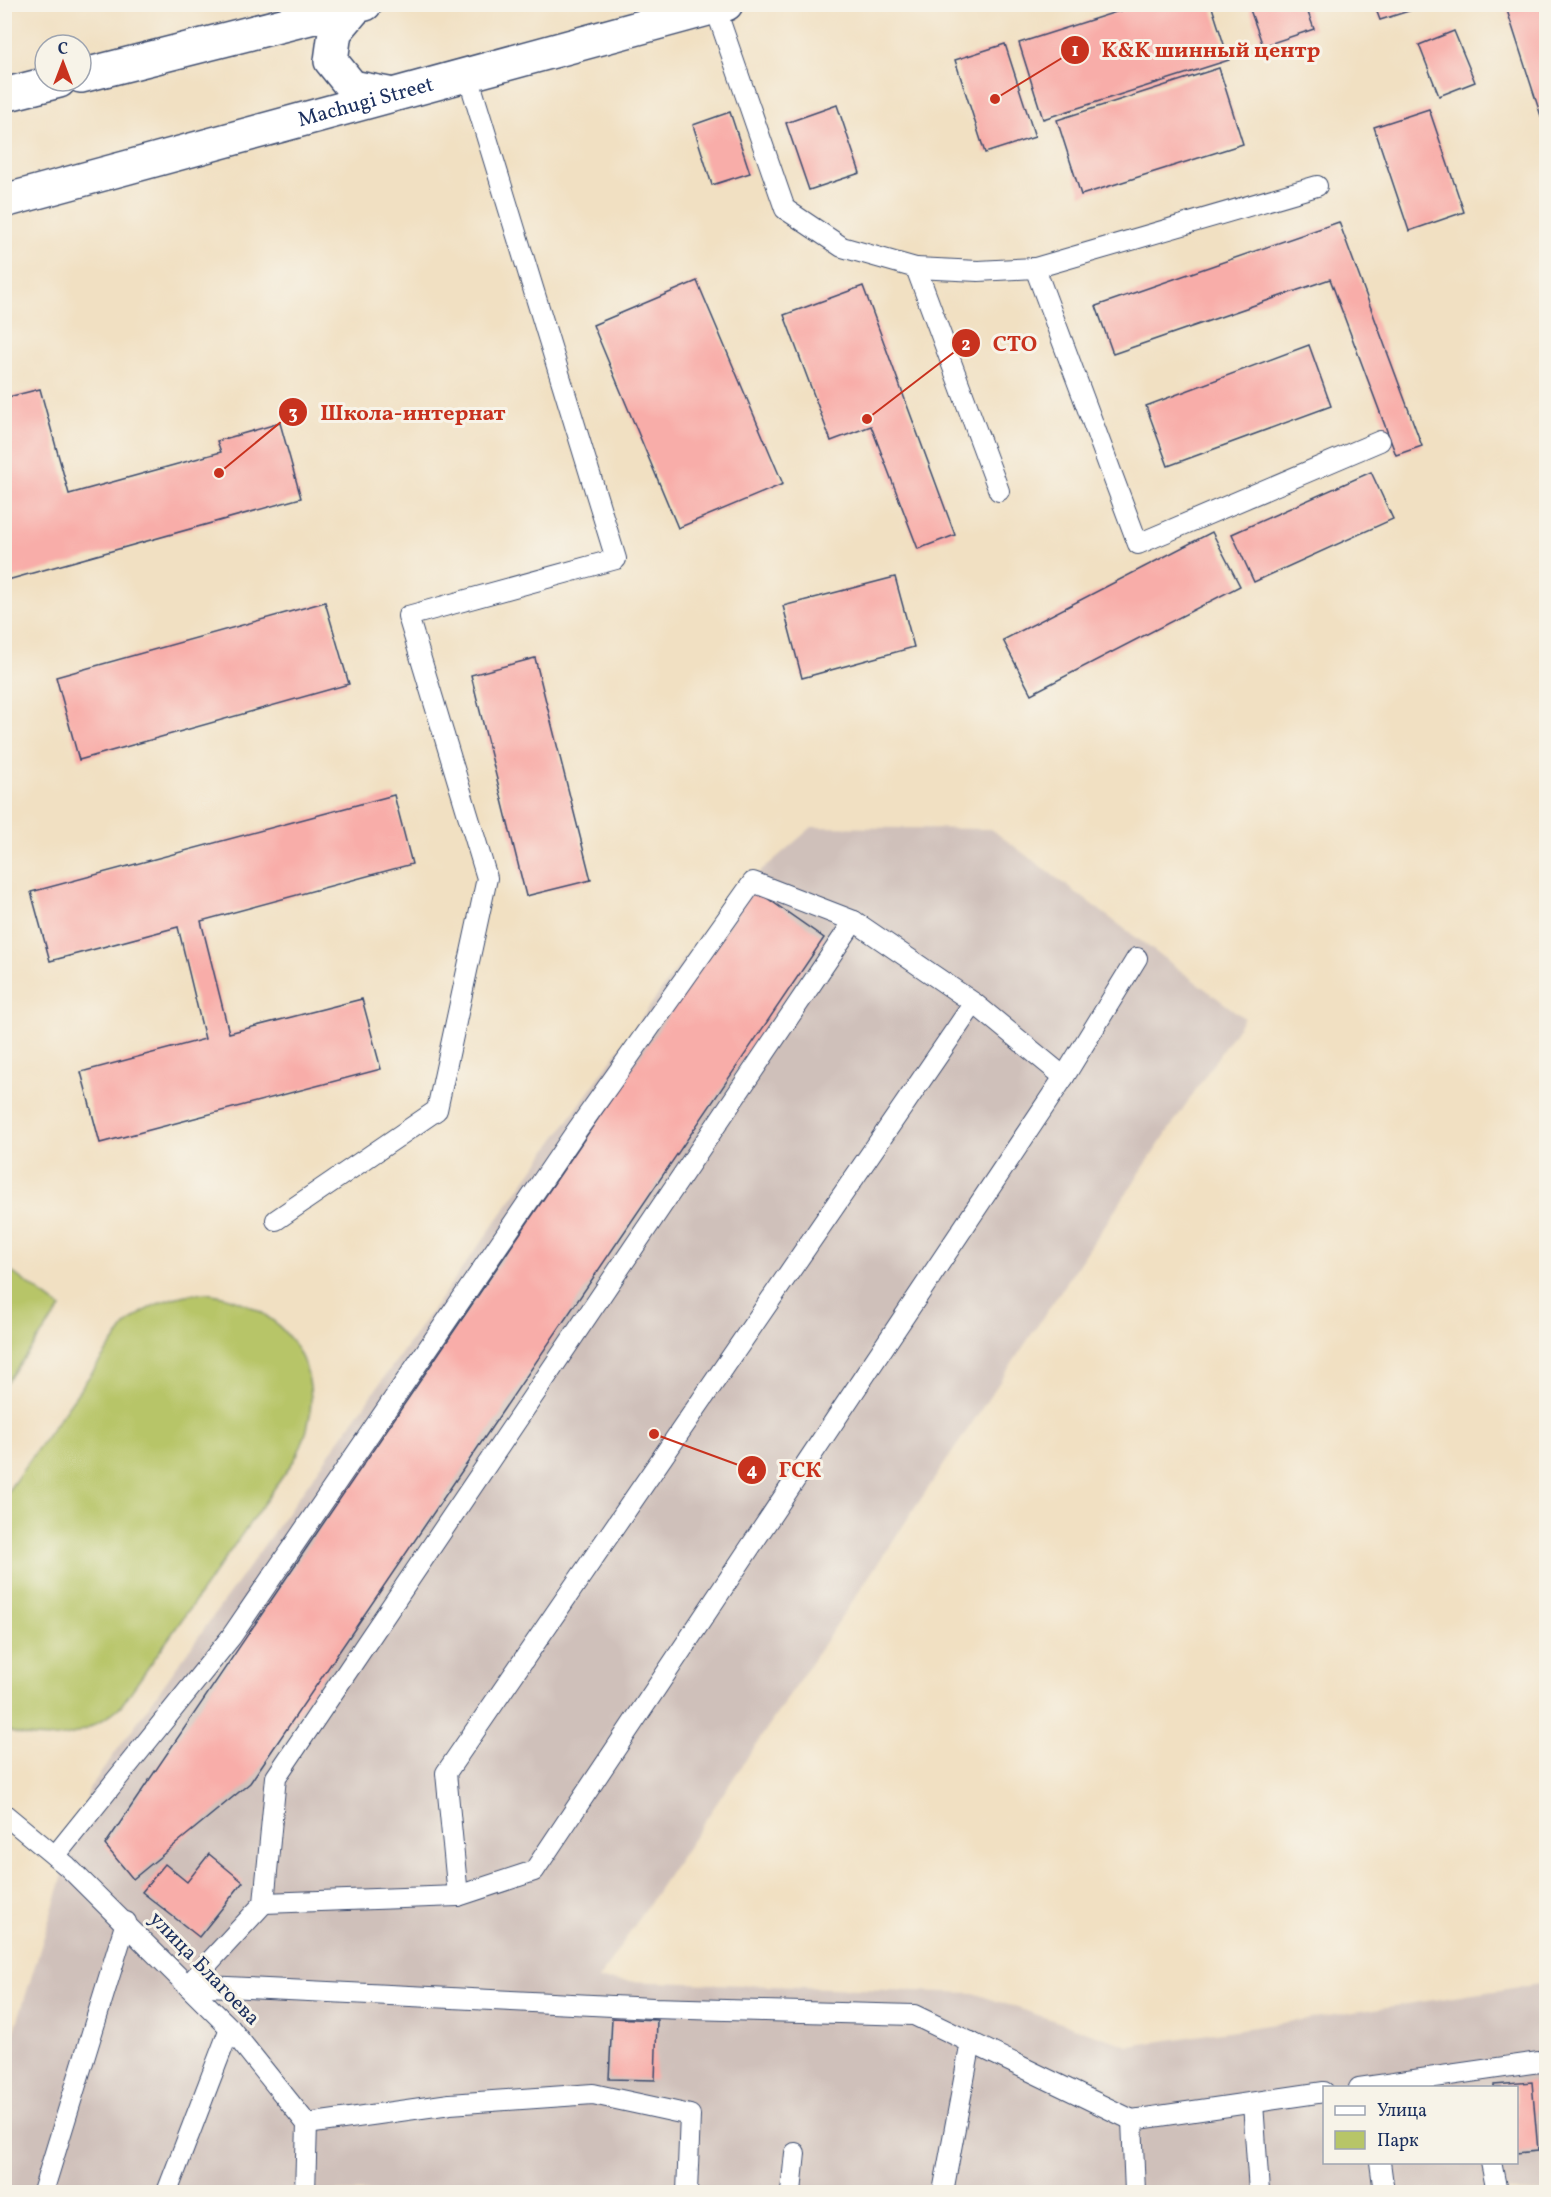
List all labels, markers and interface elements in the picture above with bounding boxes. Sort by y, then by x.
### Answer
callout: K&K шинный центр [1060,30,1333,70]
north arrow [33,33,93,93]
text: K&K шинный центр [1102,36,1321,67]
text: С [58,39,68,61]
text: 1 [1071,39,1079,64]
street label: Machugi Street [295,70,437,135]
callout: СТО [951,323,1050,363]
text: СТО [993,330,1037,361]
text: 2 [961,333,971,358]
callout: Школа-интернат [278,392,518,432]
text: Школа-интернат [320,399,506,430]
text: 3 [288,402,298,427]
callout: ГСК [737,1450,833,1490]
text: ГСК [779,1456,821,1487]
text: 4 [747,1459,758,1484]
street label: улица Благоева [142,1905,266,2033]
legend [1323,2086,1518,2164]
text: Улица [1377,2099,1427,2124]
text: Парк [1377,2129,1419,2154]

